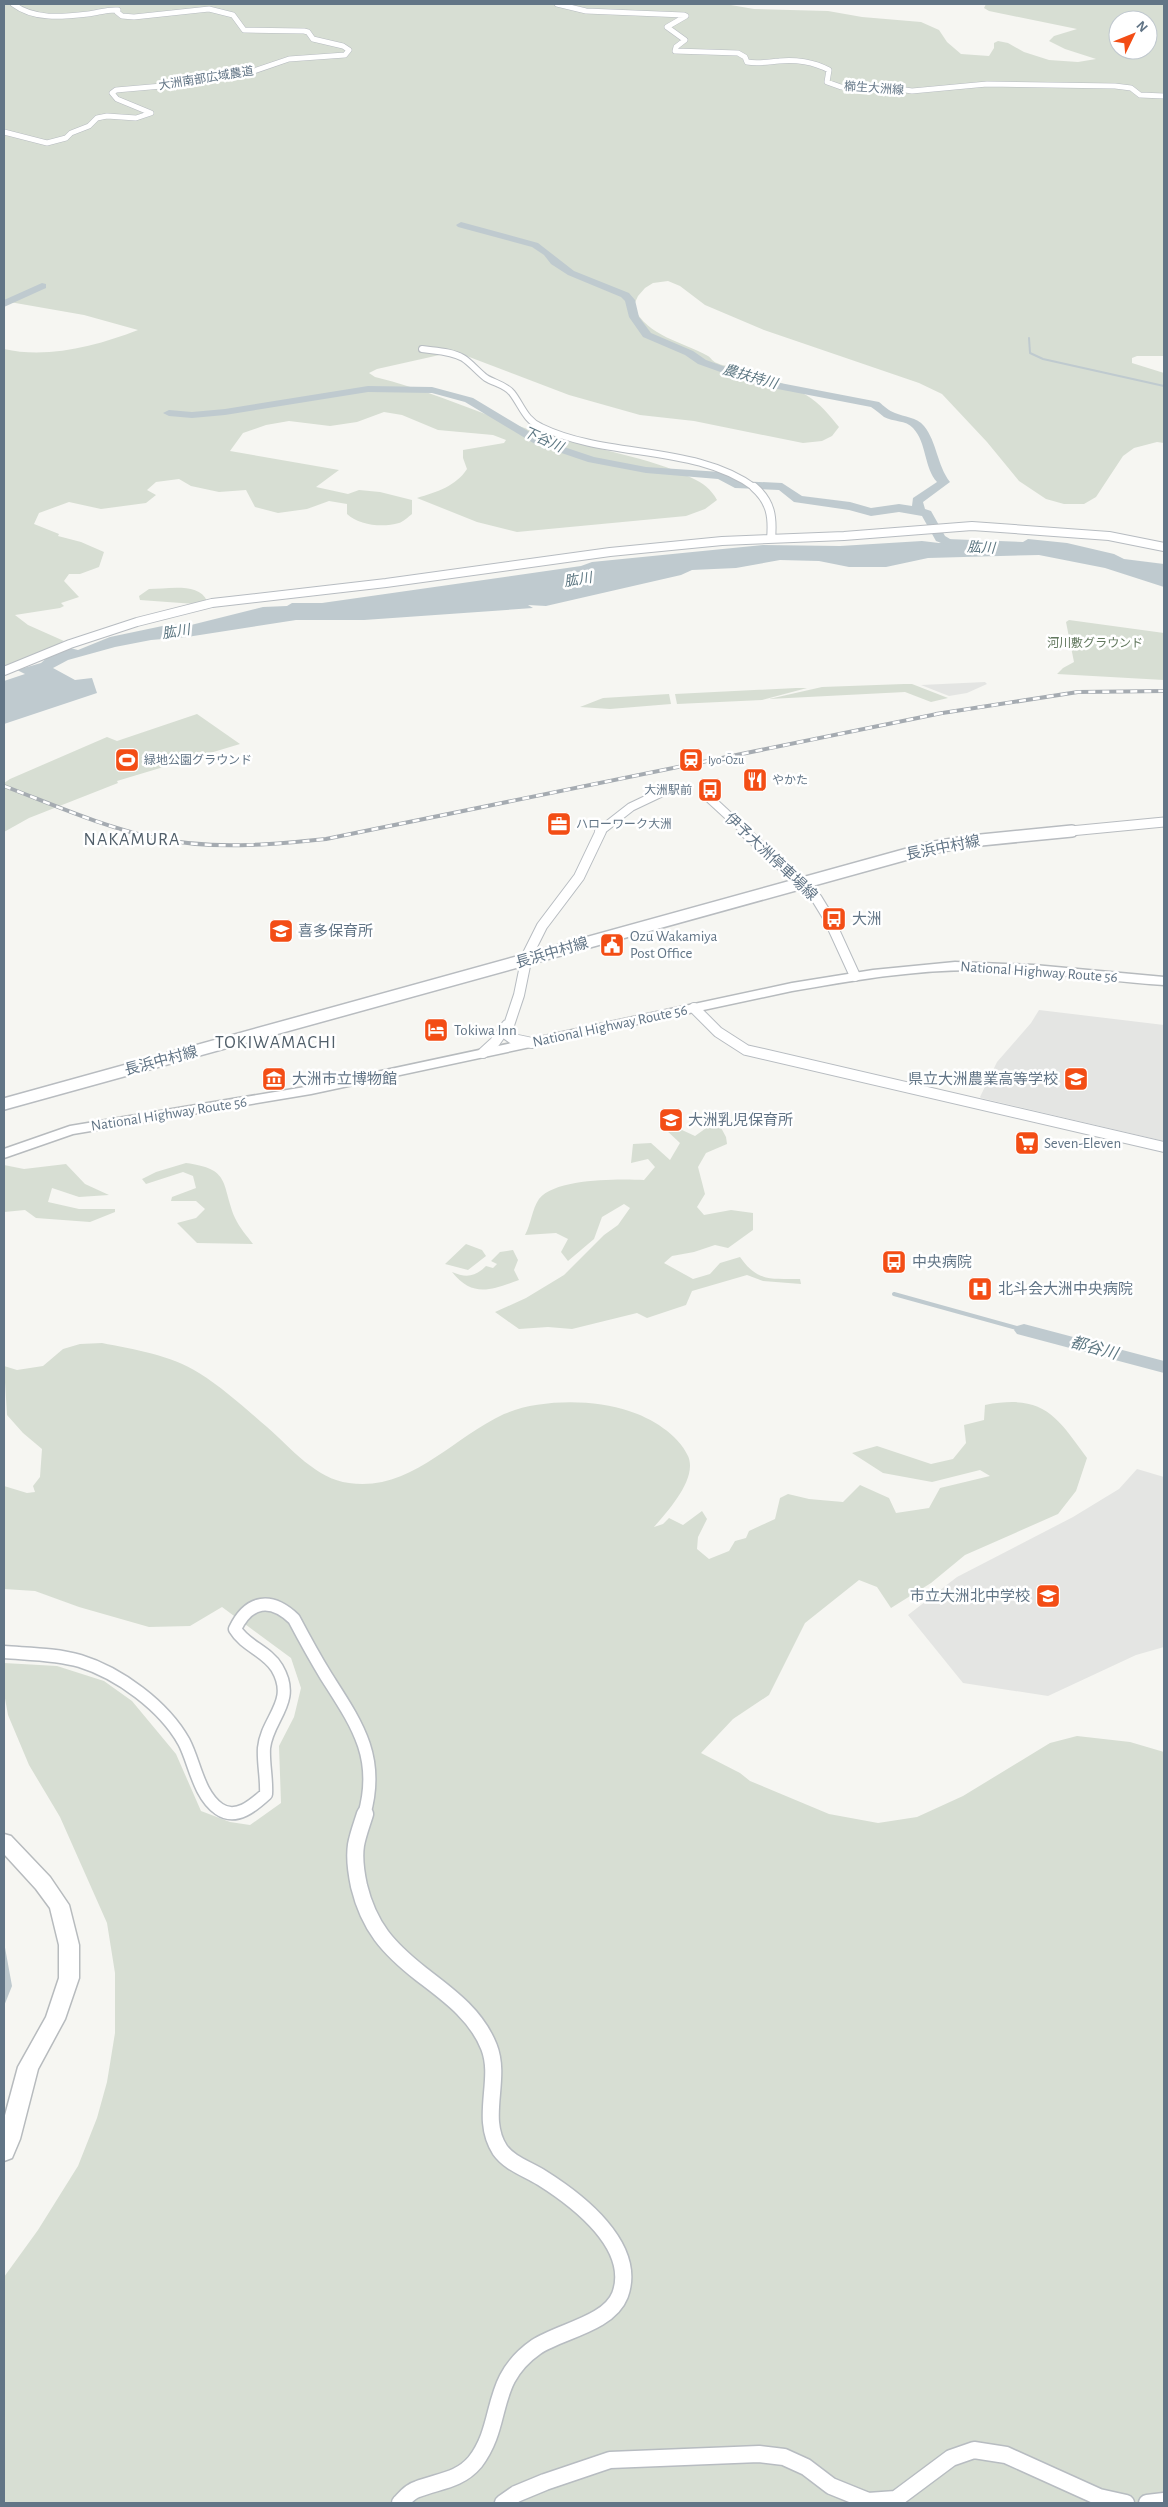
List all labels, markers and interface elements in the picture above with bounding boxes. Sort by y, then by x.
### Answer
north arrow [1108,10,1158,60]
text: N [1133,18,1150,35]
street label: 大洲南部広域農道 [157,64,254,91]
street label: 櫛生大洲線 [844,79,904,96]
water label: 農扶持川 [721,362,781,392]
water label: 下谷川 [521,424,567,456]
water label: 肱川 [967,539,997,556]
water label: 肱川 [563,570,595,589]
water label: 肱川 [161,622,193,641]
park label: 河川敷グラウンド [1047,636,1143,649]
sports icon: 緑地公園グラウンド [114,747,140,773]
station icon: Iyo-Ōzu [678,747,704,773]
place label: 緑地公園グラウンド [144,753,252,766]
place label: Iyo-Ōzu [708,753,744,767]
restaurant icon: やかた [742,767,768,793]
place label: やかた [772,774,808,786]
bus stop icon: 大洲駅前 [697,777,723,803]
place label: 大洲駅前 [644,783,692,796]
street label: 伊予大洲停車場線 [722,809,821,903]
office icon: ハローワーク大洲 [546,811,572,837]
place label: ハローワーク大洲 [576,817,672,830]
district label: NAKAMURA [84,831,180,849]
street label: 長浜中村線 [904,832,981,863]
bus stop icon: 大洲 [821,906,847,932]
place label: 大洲 [852,910,882,927]
school or university icon: 喜多保育所 [268,918,294,944]
place label: 喜多保育所 [298,923,373,939]
place label: Ozu Wakamiya Post Office [630,929,717,961]
public building icon: Ozu Wakamiya Post Office [599,932,625,958]
street label: 長浜中村線 [513,934,590,971]
street label: National Highway Route 56 [960,959,1118,985]
street label: National Highway Route 56 [531,1002,689,1050]
hotel icon: Tokiwa Inn [423,1017,449,1043]
place label: Tokiwa Inn [454,1023,517,1038]
district label: TOKIWAMACHI [215,1034,337,1052]
street label: 長浜中村線 [122,1042,199,1078]
museum icon: 大洲市立博物館 [261,1066,287,1092]
school or university icon: 県立大洲農業高等学校 [1063,1066,1089,1092]
place label: 大洲市立博物館 [292,1070,397,1087]
place label: 県立大洲農業高等学校 [908,1070,1058,1087]
street label: National Highway Route 56 [90,1094,248,1134]
school or university icon: 大洲乳児保育所 [658,1107,684,1133]
place label: 大洲乳児保育所 [688,1111,793,1128]
supermarket icon: Seven-Eleven [1014,1130,1040,1156]
place label: Seven-Eleven [1044,1136,1121,1151]
bus stop icon: 中央病院 [881,1249,907,1275]
place label: 中央病院 [912,1254,972,1270]
hospital icon: 北斗会大洲中央病院 [967,1276,993,1302]
place label: 北斗会大洲中央病院 [998,1280,1133,1297]
water label: 都谷川 [1069,1333,1121,1362]
school or university icon: 市立大洲北中学校 [1035,1583,1061,1609]
place label: 市立大洲北中学校 [910,1587,1030,1604]

